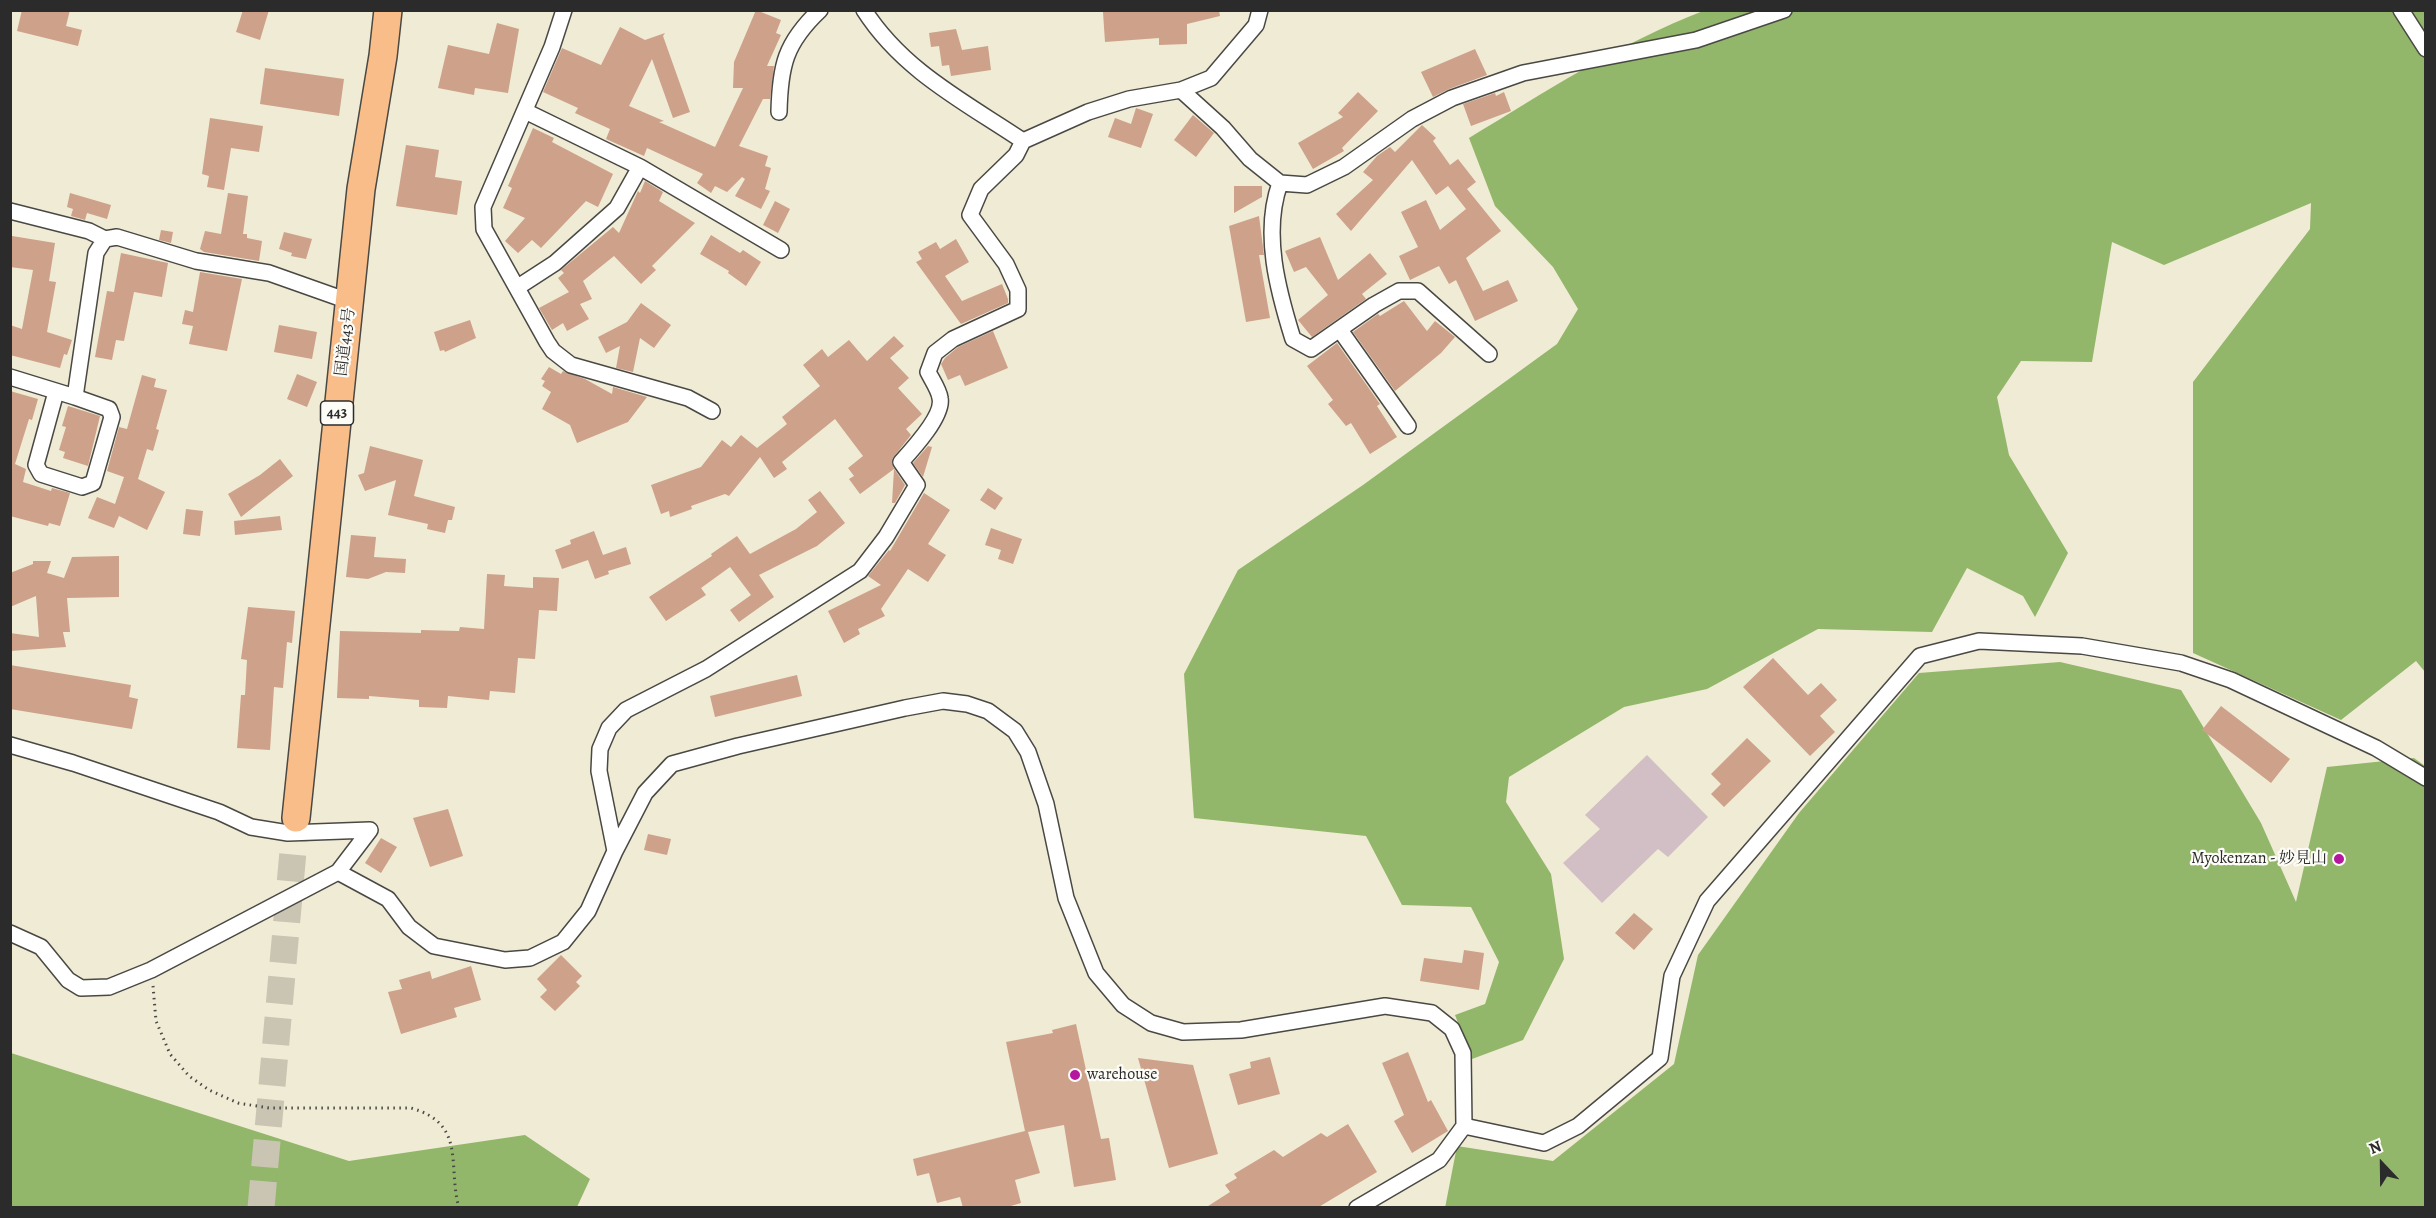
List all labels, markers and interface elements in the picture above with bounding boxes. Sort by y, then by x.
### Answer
street label: 国道443号 [332,307,360,377]
road number: 443 [320,401,354,425]
place label: Myokenzan - 妙見山 [2191,849,2327,869]
marker: Myokenzan - 妙見山 [2332,852,2346,866]
place label: warehouse [1087,1065,1157,1085]
marker: warehouse [1068,1068,1082,1082]
north arrow [2352,1134,2412,1194]
text: N [2366,1135,2385,1160]

